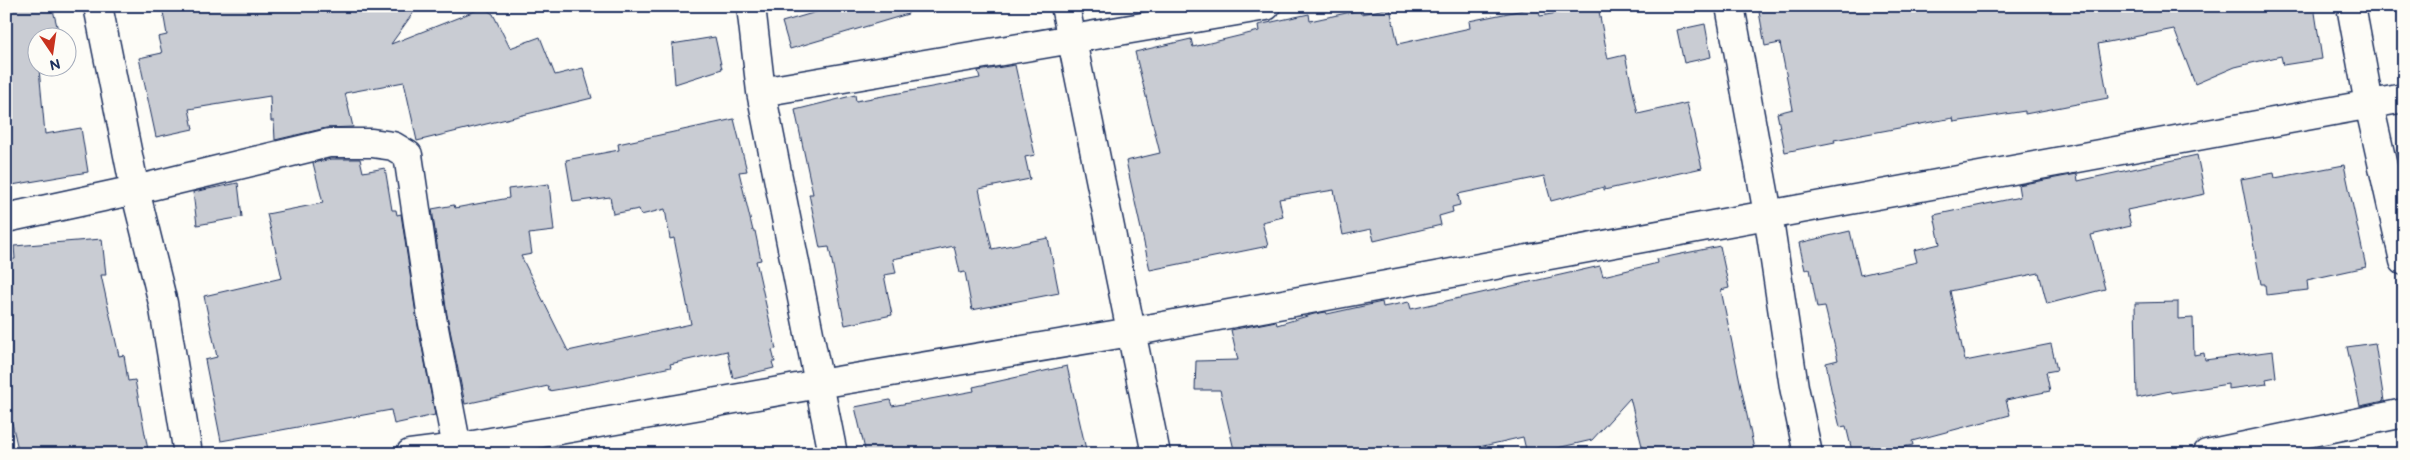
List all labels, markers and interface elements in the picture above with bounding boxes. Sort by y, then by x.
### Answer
north arrow [28,28,78,78]
text: N [48,55,62,74]

